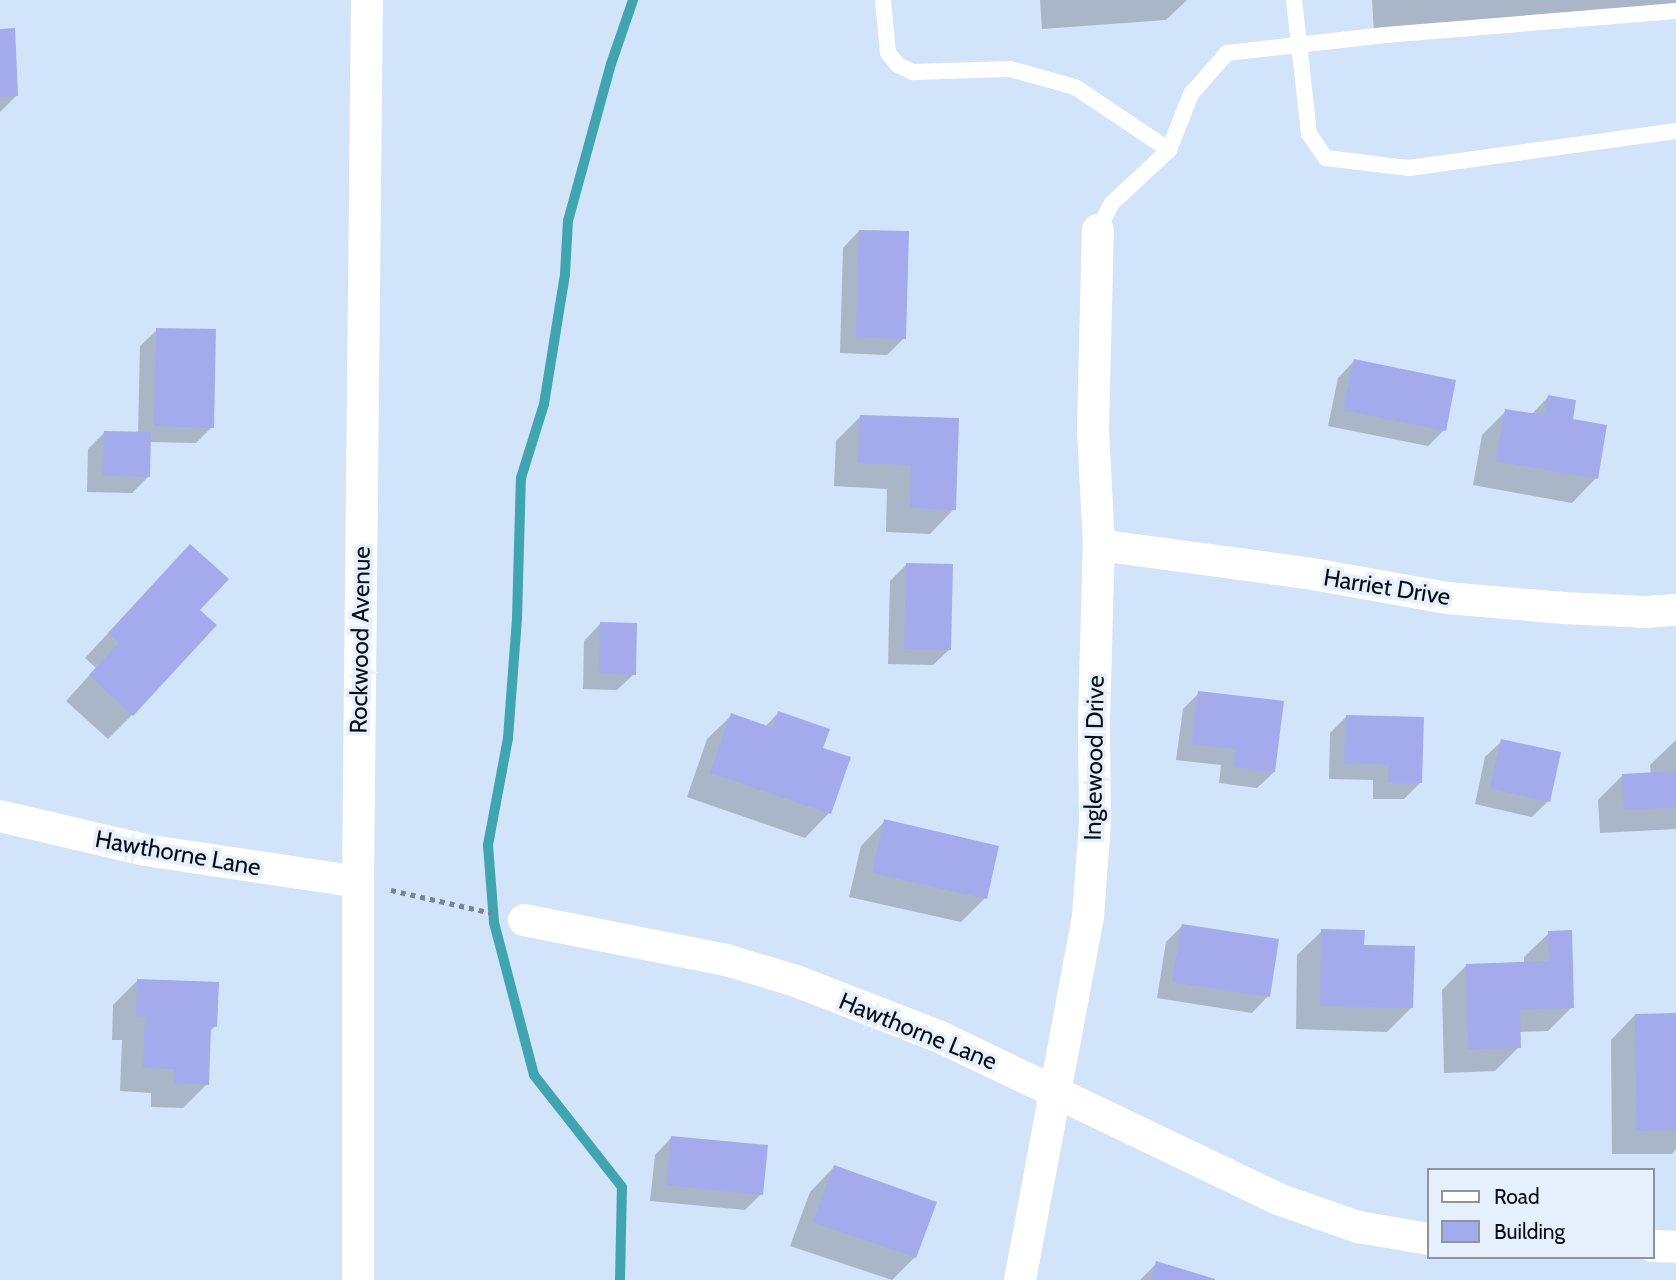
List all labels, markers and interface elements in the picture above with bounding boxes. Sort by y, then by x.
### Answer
street label: Rockwood Avenue [344,546,376,734]
street label: Harriet Drive [1321,563,1453,611]
street label: Inglewood Drive [1078,675,1110,841]
street label: Hawthorne Lane [93,824,263,882]
street label: Hawthorne Lane [835,986,1001,1076]
legend [1428,1168,1655,1259]
text: Road [1494,1184,1540,1209]
text: Building [1494,1219,1565,1244]

